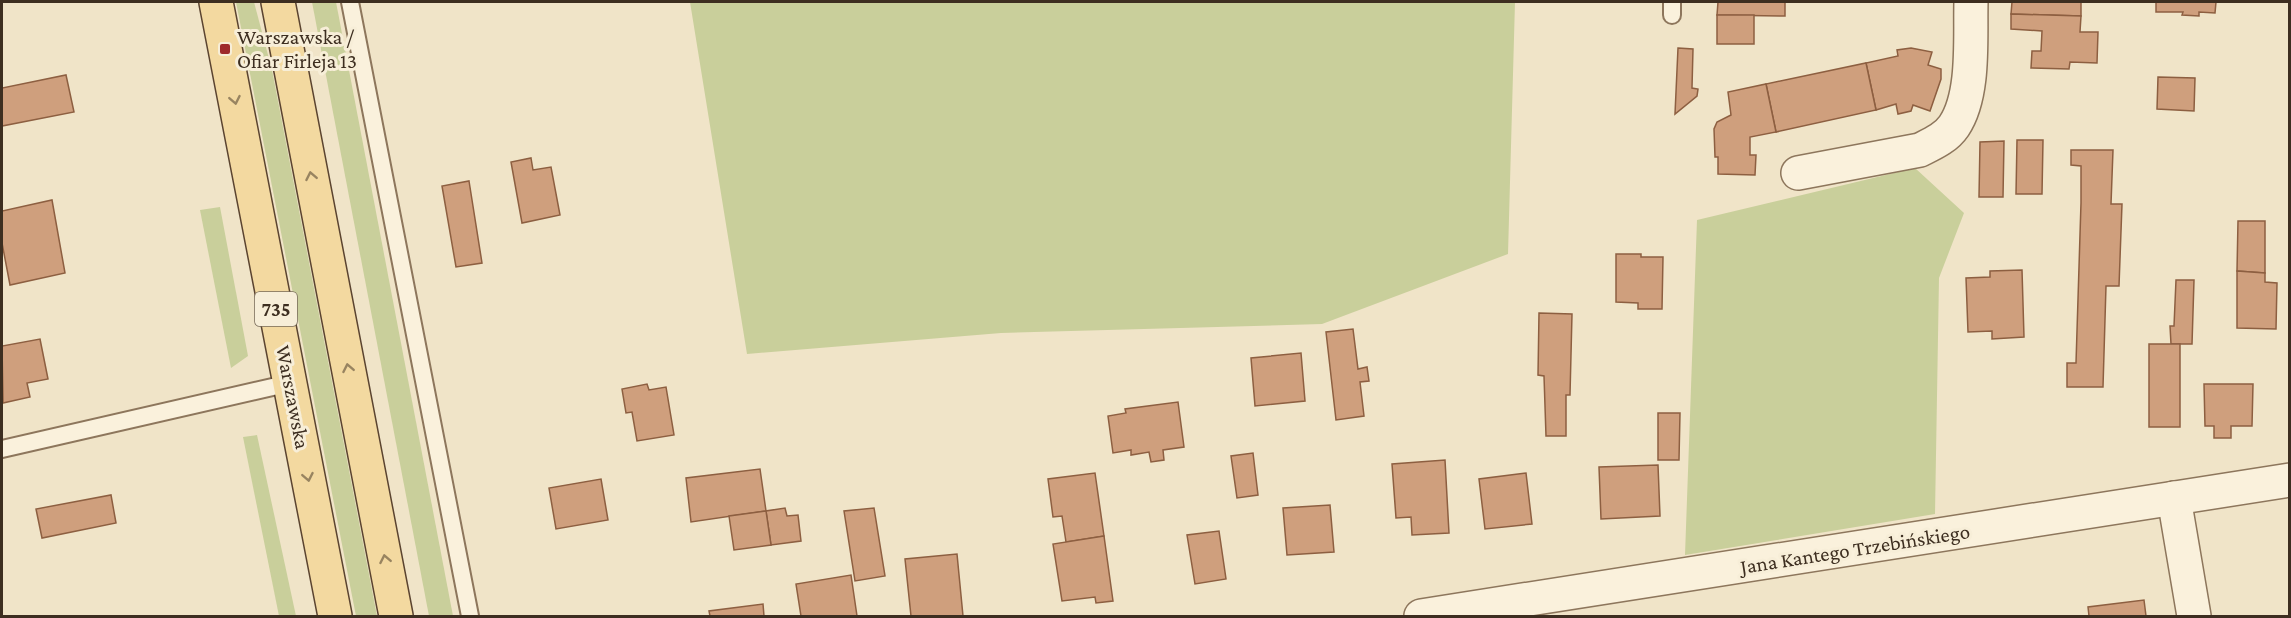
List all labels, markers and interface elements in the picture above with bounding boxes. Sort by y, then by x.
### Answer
place label: Warszawska / Ofiar Firleja 13 [237,25,357,73]
marker: Warszawska / Ofiar Firleja 13 [218,42,232,56]
one-way arrow [228,95,241,105]
one-way arrow [305,171,318,181]
road number: 735 [255,292,297,326]
street label: Warszawska [271,343,315,451]
one-way arrow [342,363,355,373]
one-way arrow [301,472,314,482]
street label: Jana Kantego Trzebińskiego [1737,519,1971,579]
one-way arrow [379,554,392,564]

